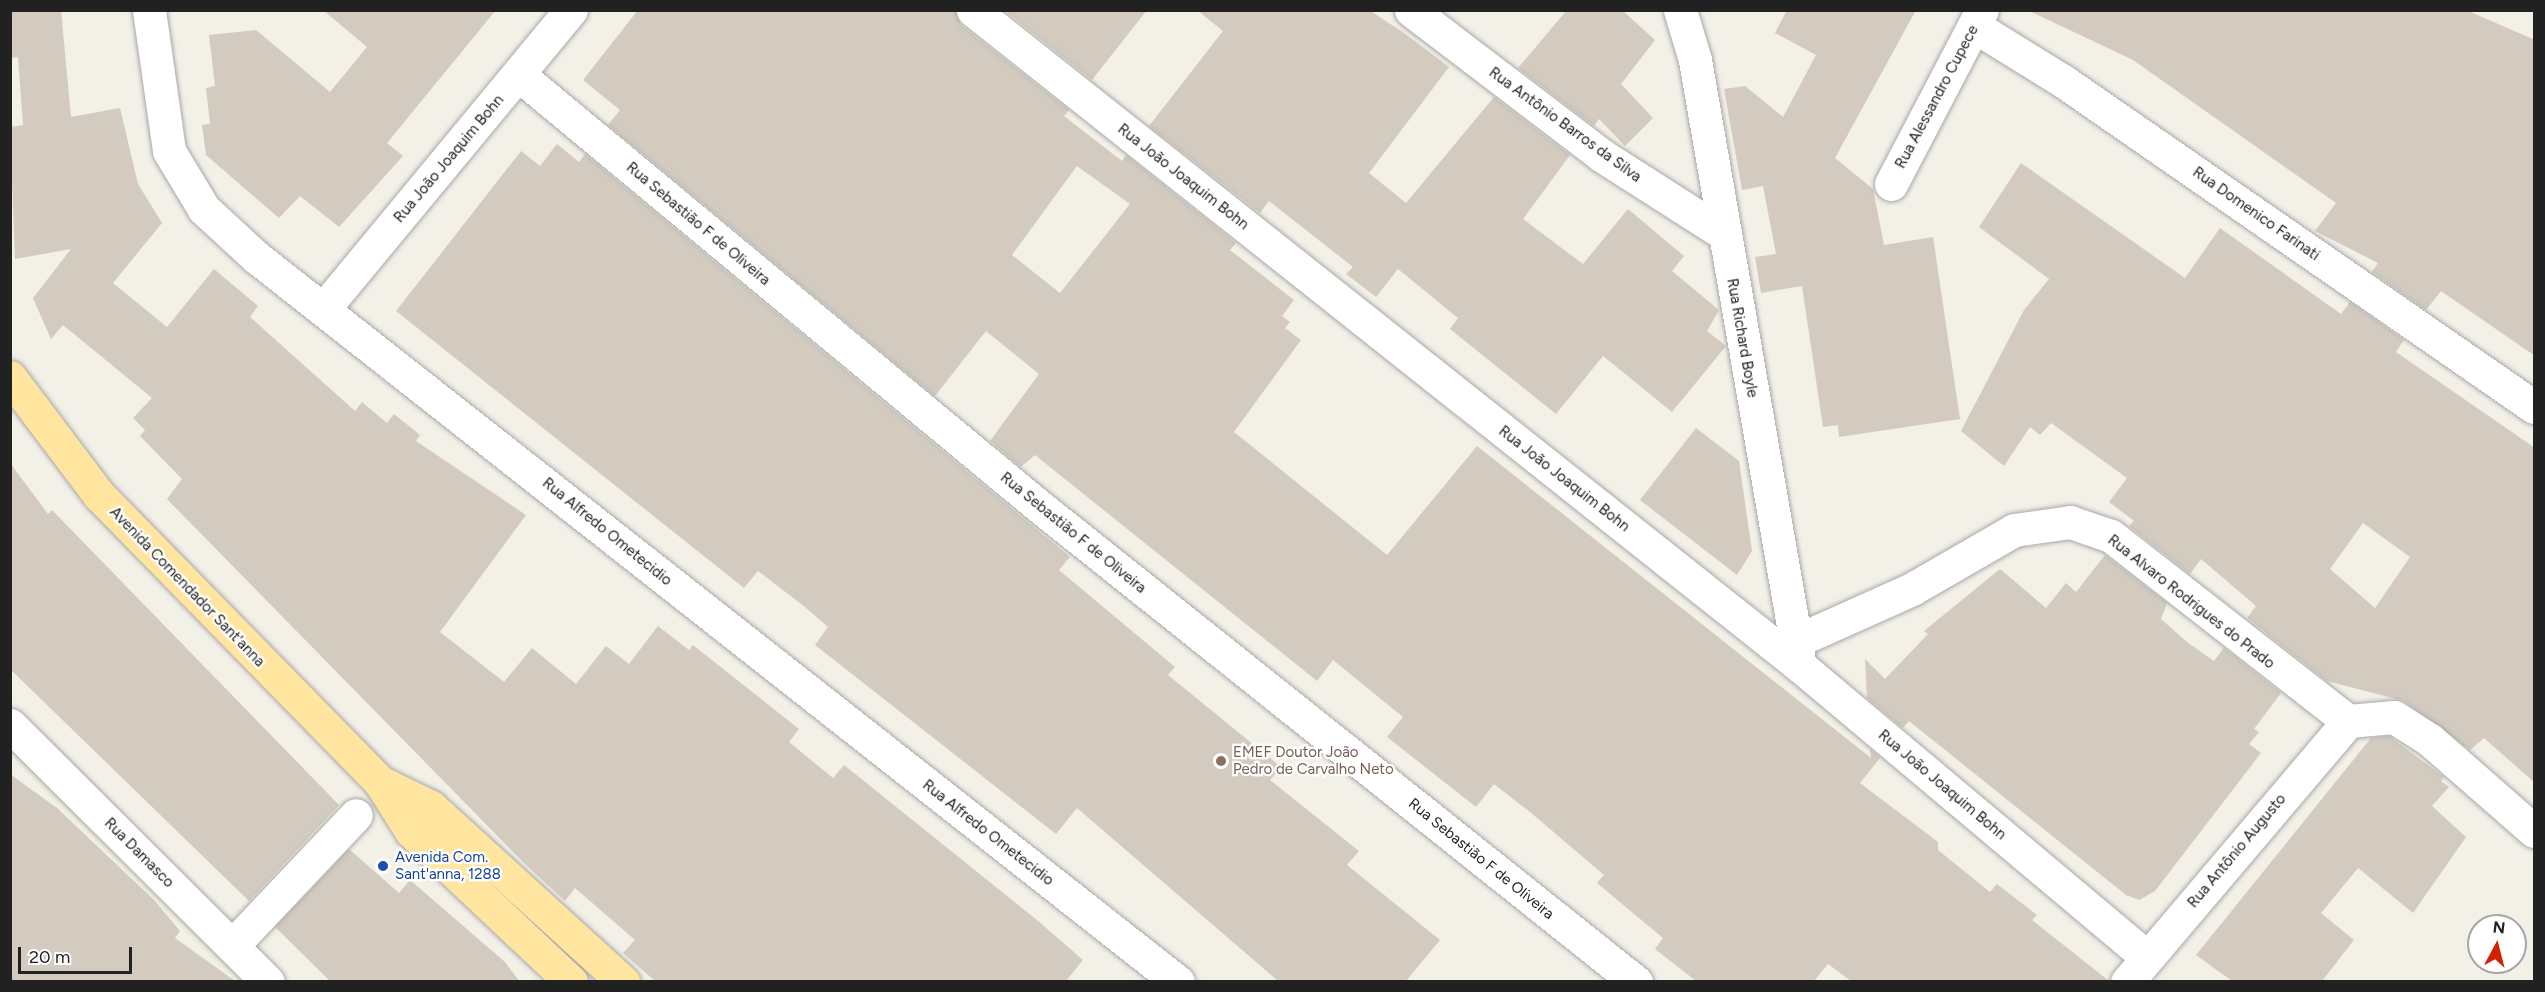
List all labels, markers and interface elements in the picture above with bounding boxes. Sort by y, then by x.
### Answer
street label: Rua Alessandro Cupece [1892,22,1982,172]
street label: Rua Antônio Barros da Silva [1485,64,1645,186]
street label: Rua João Joaquim Bohn [390,91,508,227]
street label: Rua João Joaquim Bohn [1114,120,1252,234]
street label: Rua Sebastião F de Oliveira [622,159,774,289]
street label: Rua Domenico Farinati [2189,163,2323,265]
street label: Rua Richard Boyle [1723,277,1761,399]
street label: Rua João Joaquim Bohn [1495,422,1633,536]
street label: Rua Sebastião F de Oliveira [997,469,1149,597]
street label: Rua Alfredo Ometecidio [539,474,675,590]
street label: Avenida Comendador Sant'anna [106,503,268,671]
street label: Rua Alvaro Rodrigues do Prado [2104,531,2278,673]
street label: Rua João Joaquim Bohn [1874,726,2010,844]
place label: EMEF Doutor João Pedro de Carvalho Neto [1233,743,1394,778]
marker: EMEF Doutor João Pedro de Carvalho Neto [1214,754,1228,768]
street label: Rua Alfredo Ometecidio [919,776,1057,890]
street label: Rua Antônio Augusto [2184,790,2290,912]
street label: Rua Sebastião F de Oliveira [1405,795,1557,923]
street label: Rua Damasco [100,814,178,892]
place label: Avenida Com. Sant'anna, 1288 [395,848,501,883]
marker: Avenida Com. Sant'anna, 1288 [376,859,390,873]
north arrow [2467,914,2527,974]
text: N [2492,917,2506,938]
scale bar [21,935,135,973]
text: 20 m [29,946,70,968]

